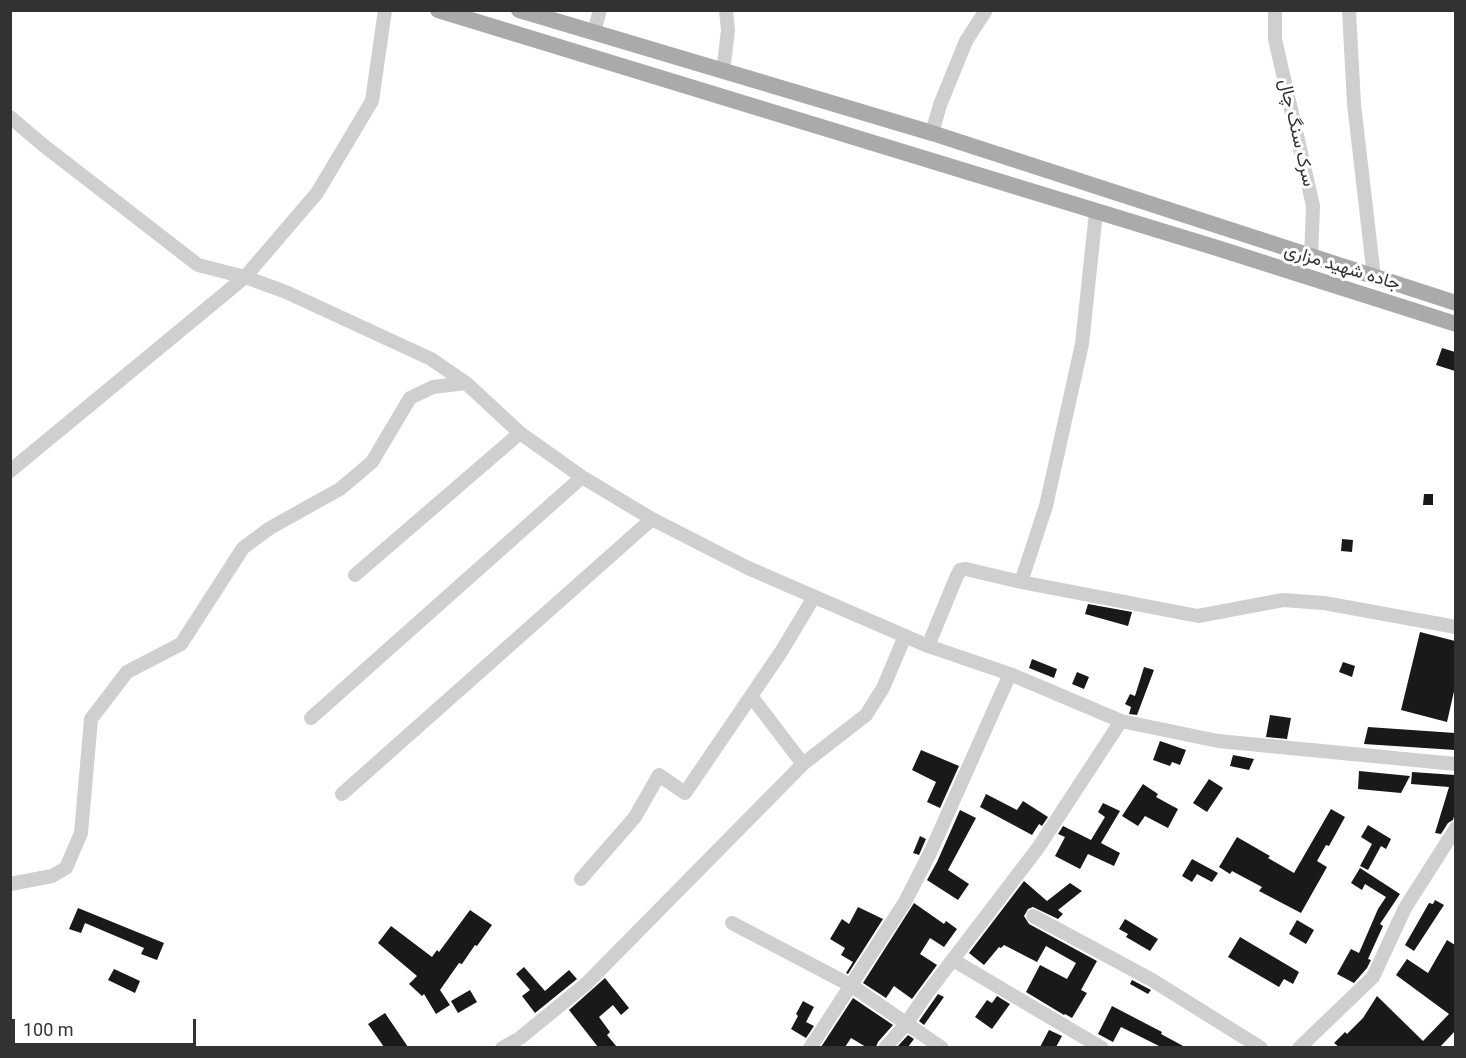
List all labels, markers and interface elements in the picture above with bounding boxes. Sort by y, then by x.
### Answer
street label: سرک سنگ چال [1273,77,1319,189]
street label: جاده شهید مزاری [1281,240,1403,296]
scale bar [15,1007,200,1045]
text: 100 m [23,1019,74,1040]

